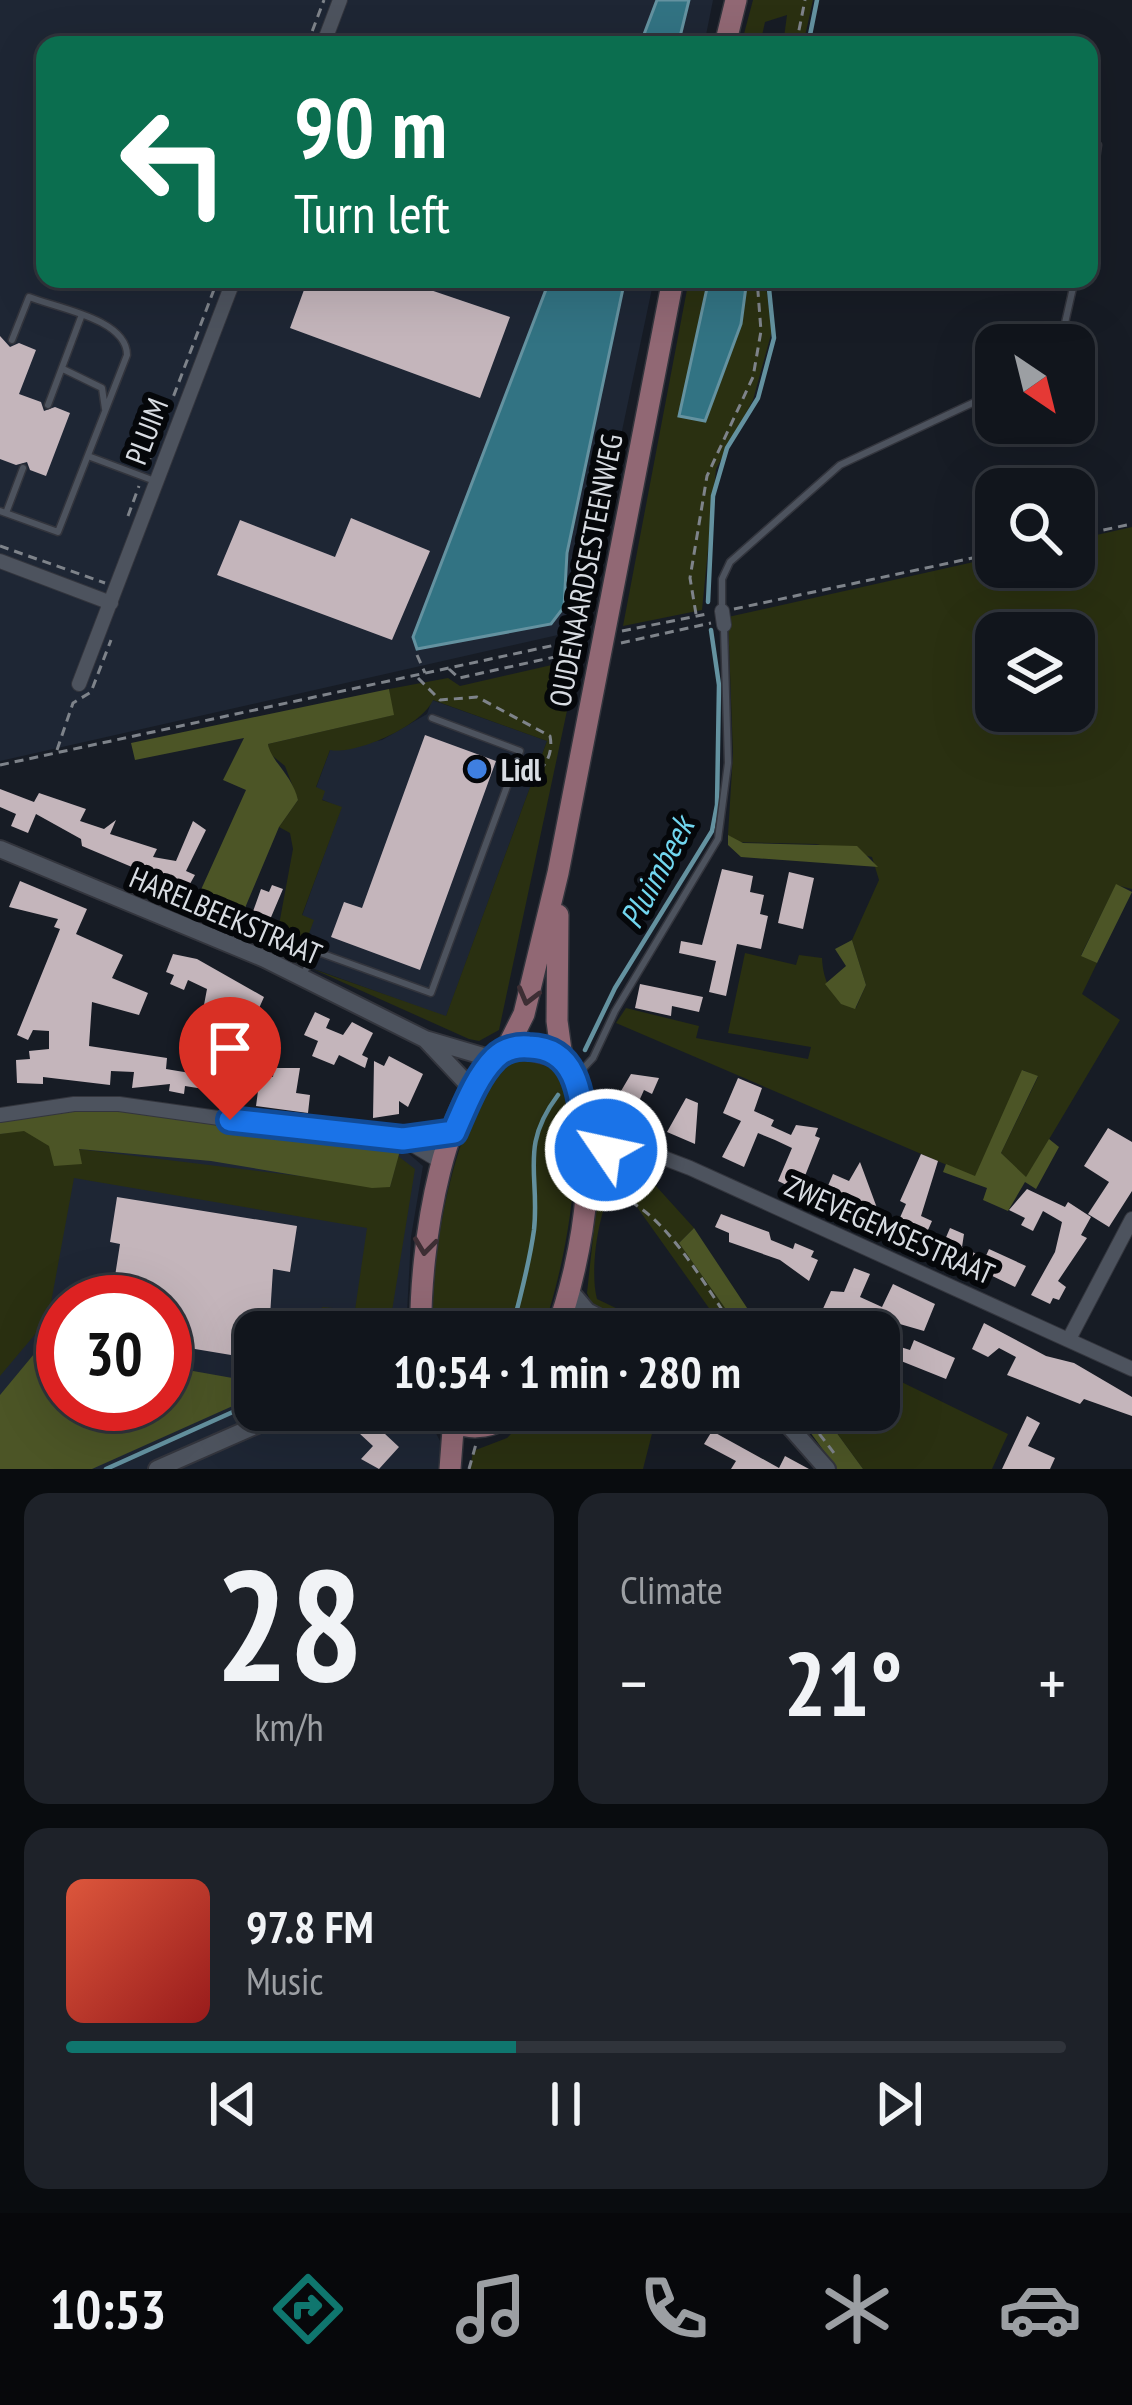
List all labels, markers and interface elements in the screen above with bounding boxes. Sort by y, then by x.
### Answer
text: 90 m [294,72,447,181]
icon: left [96,84,252,240]
text: Turn left [294,178,450,248]
north arrow [975,324,1095,444]
map controls [975,324,1095,732]
street label: PLUIM [116,392,176,470]
street label: OUDENAARDSESTEENWEG [539,430,631,710]
button: search [975,468,1095,588]
button: layers [975,612,1095,732]
place label: Lidl [501,750,542,789]
marker: Lidl [464,756,490,782]
water label: Pluimbeek [609,805,705,935]
street label: HARELBEEKSTRAAT [124,857,328,973]
one-way arrow [518,986,543,1006]
pin [179,997,281,1120]
icon: arrive [197,1015,263,1081]
position arrow [543,1087,669,1213]
street label: ZWEVEGEMSESTRAAT [779,1165,1001,1293]
one-way arrow [413,1236,439,1256]
speed limit sign: 30 [36,1275,192,1431]
text: 10:54 · 1 min · 280 m [393,1342,741,1400]
text: 28 [214,1522,364,1724]
text: Climate [620,1564,723,1615]
text: 21° [784,1624,902,1741]
text: − [620,1640,647,1725]
text: + [1039,1640,1066,1725]
text: km/h [254,1701,324,1752]
text: 97.8 FM [246,1897,374,1955]
text: Music [246,1955,323,2006]
icon: previous [200,2071,266,2137]
icon: pause [533,2071,599,2137]
icon: next [866,2071,932,2137]
icon: directions [266,2267,350,2351]
icon: music [449,2267,533,2351]
icon: phone [632,2267,716,2351]
icon: climate [815,2267,899,2351]
icon: car [998,2267,1082,2351]
text: 10:53 [50,2274,166,2344]

